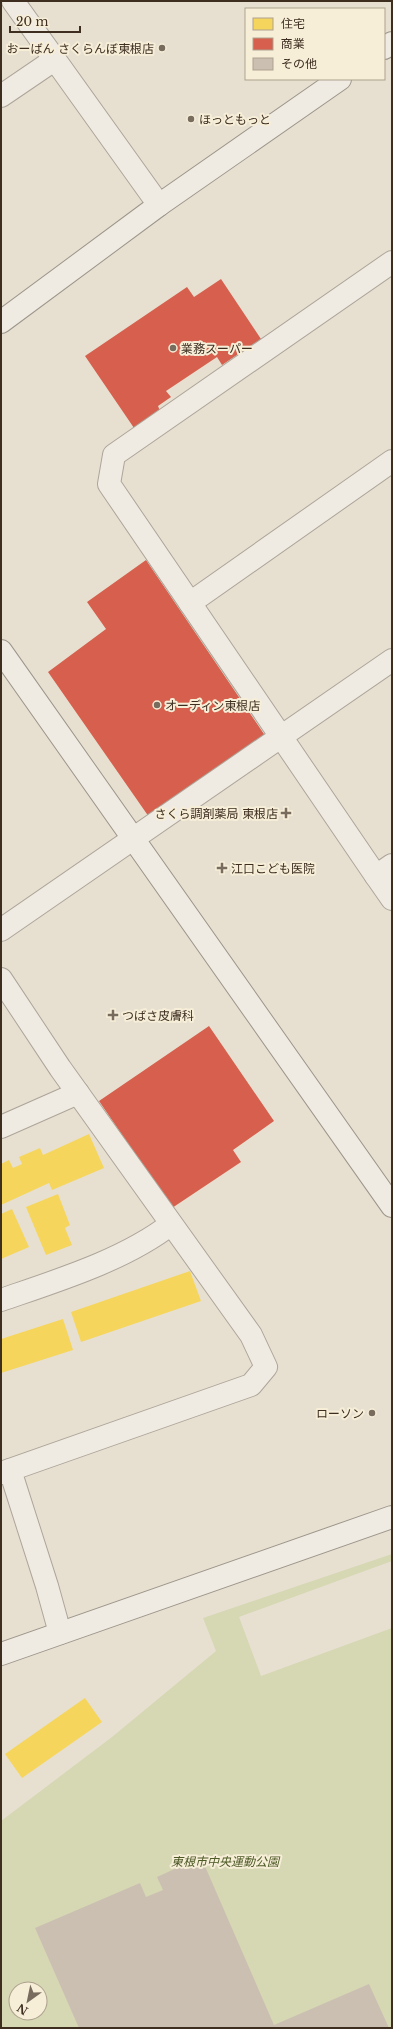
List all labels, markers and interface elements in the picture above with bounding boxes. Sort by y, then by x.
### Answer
scale bar [10,8,80,34]
legend [245,8,385,80]
text: 20 m [16,14,48,29]
text: 住宅 [281,16,305,31]
text: 商業 [281,36,305,51]
place label: おーばん さくらんぼ東根店 [7,41,154,56]
marker: おーばん さくらんぼ東根店 [157,43,167,53]
text: その他 [281,56,317,71]
place label: ほっともっと [199,112,271,127]
marker: ほっともっと [186,114,196,124]
place label: 業務スーパー [181,341,253,356]
marker: 業務スーパー [168,343,178,353]
place label: オーディン東根店 [165,698,260,713]
marker: オーディン東根店 [152,700,162,710]
place label: さくら調剤薬局 東根店 [155,806,278,821]
marker: さくら調剤薬局 東根店 [281,808,291,818]
place label: 江口こども医院 [231,861,315,876]
marker: 江口こども医院 [216,862,228,874]
place label: つばさ皮膚科 [122,1008,194,1023]
marker: つばさ皮膚科 [107,1009,119,1021]
place label: ローソン [316,1406,364,1421]
marker: ローソン [367,1408,377,1418]
park label: 東根市中央運動公園 [171,1854,281,1869]
north arrow [8,1981,48,2021]
text: N [14,2000,31,2018]

